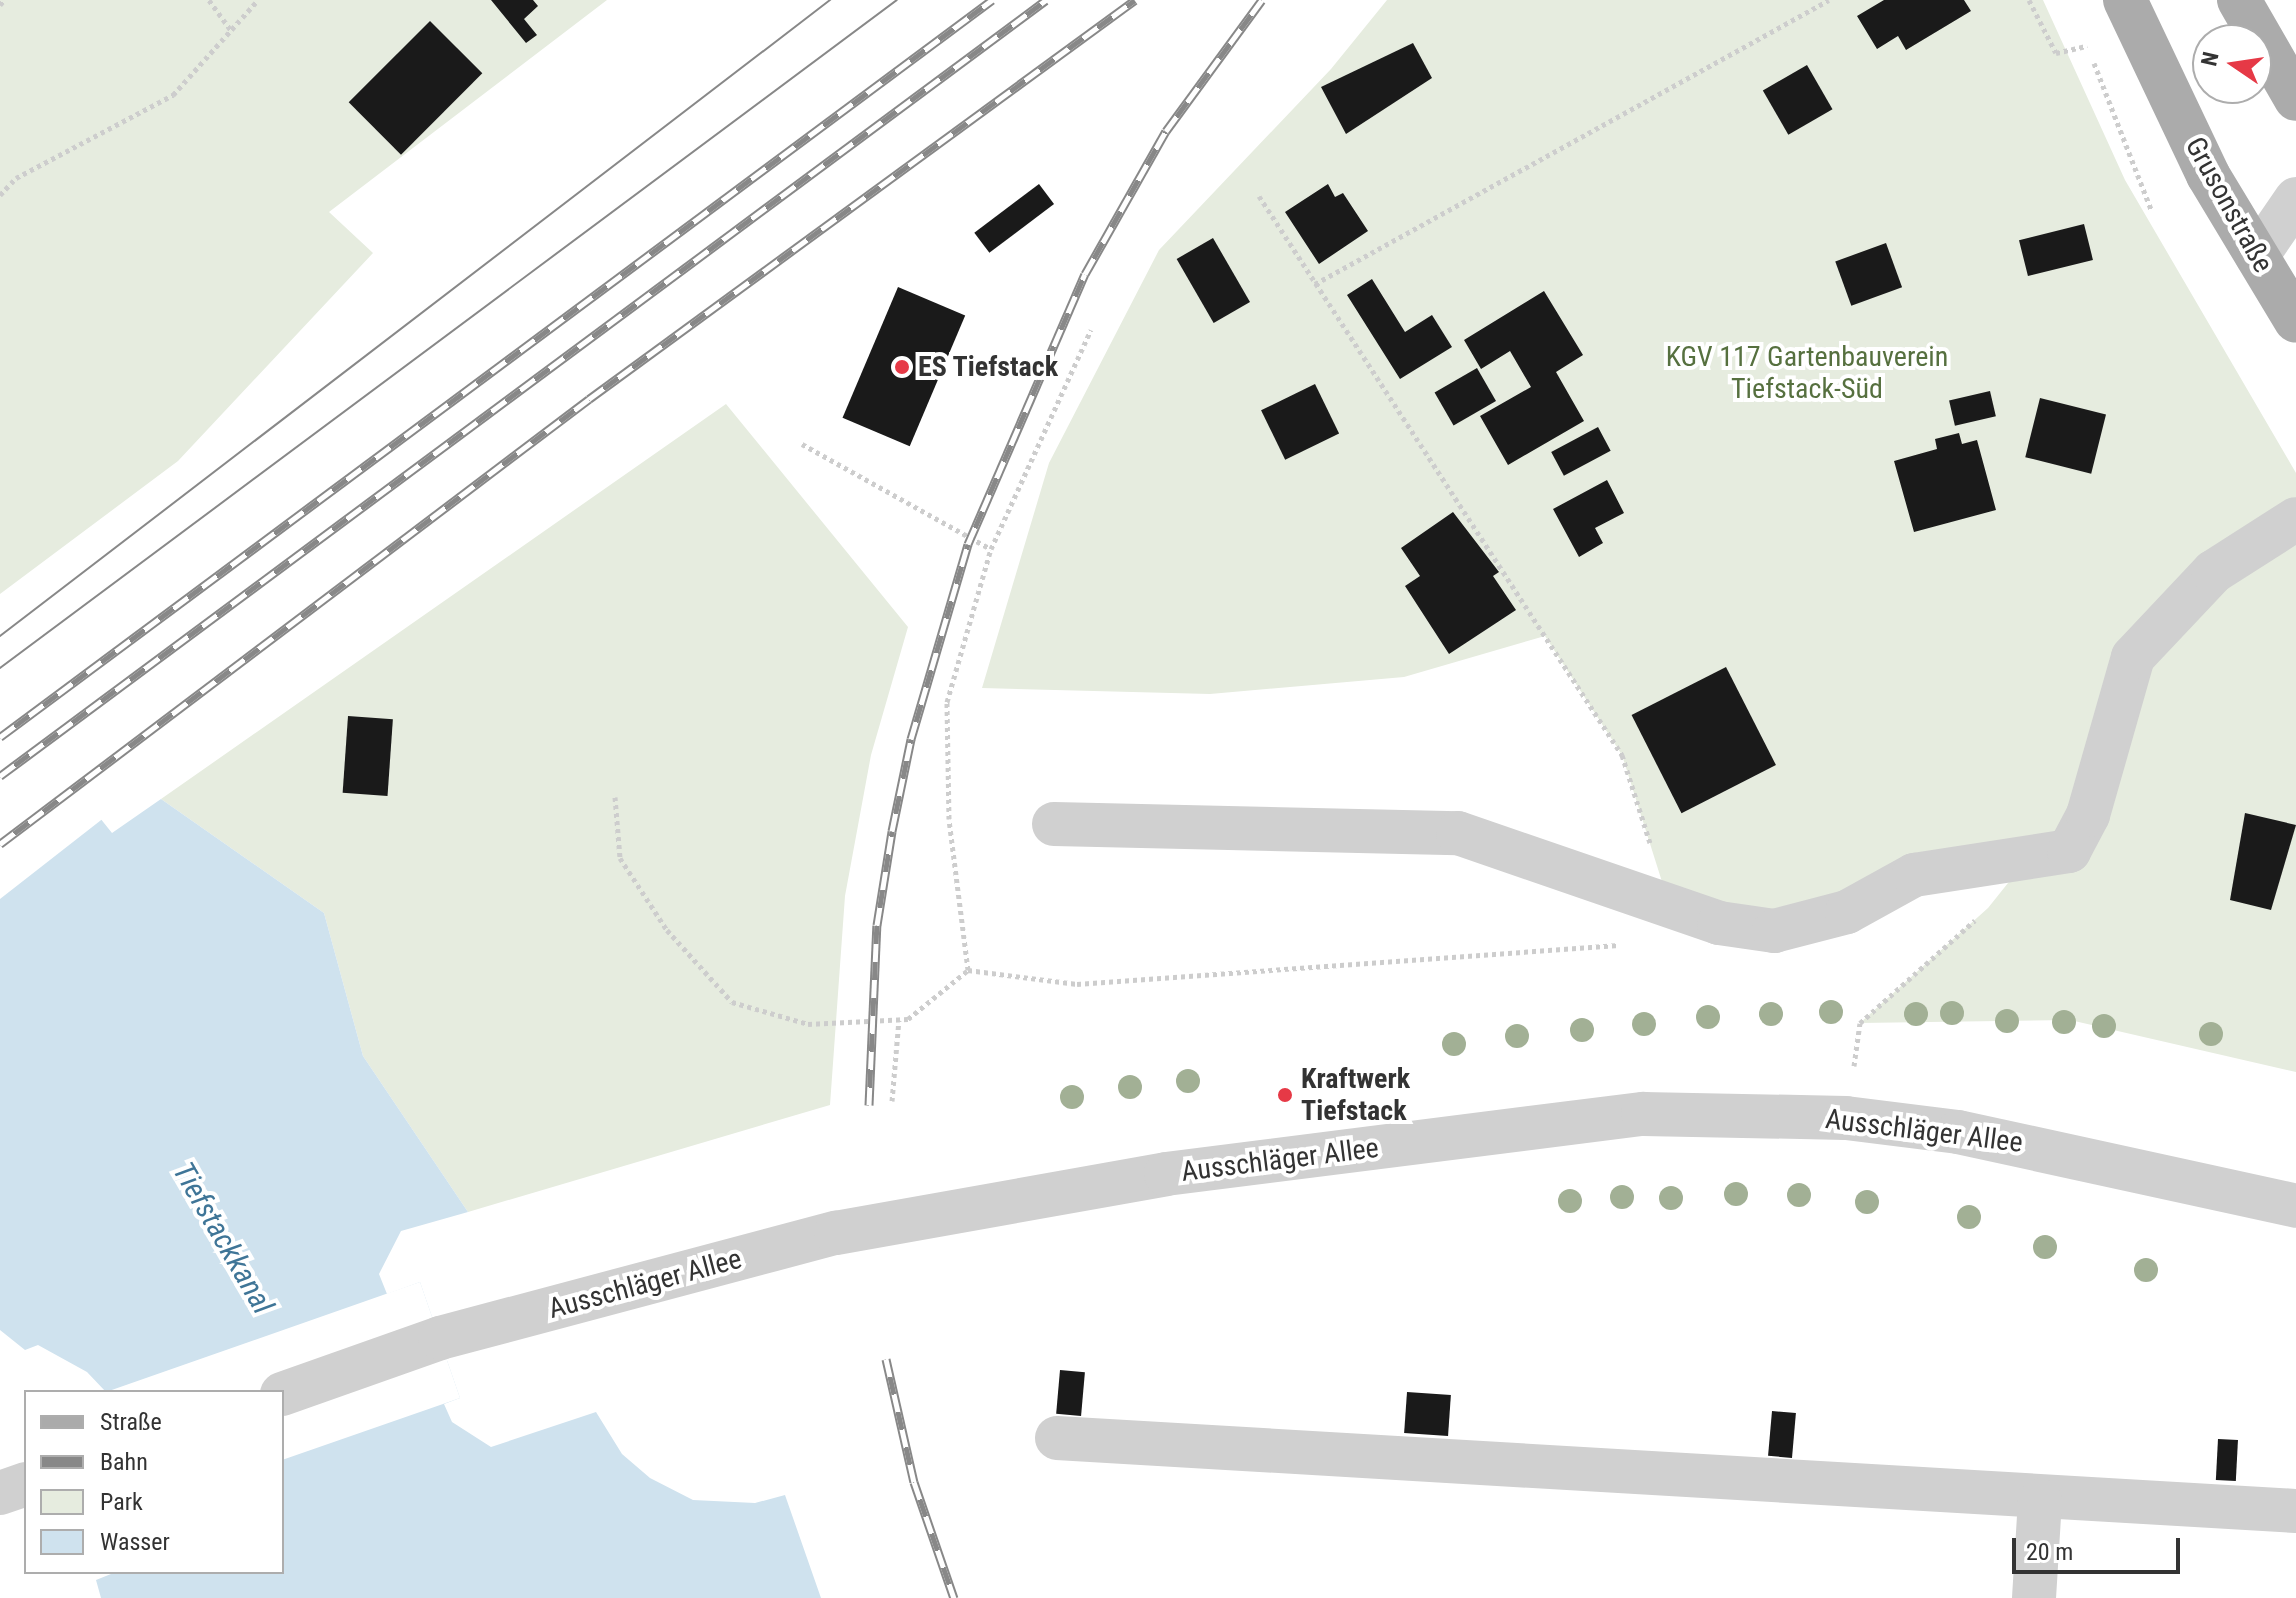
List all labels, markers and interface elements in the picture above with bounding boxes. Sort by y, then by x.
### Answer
north arrow [2192,24,2272,104]
text: N [2196,50,2224,68]
street label: Grusonstraße [2178,132,2280,278]
park label: KGV 117 Gartenbauverein Tiefstack-Süd [1666,340,1948,406]
place label: ES Tiefstack [918,350,1059,384]
marker: ES Tiefstack [893,358,911,376]
place label: Kraftwerk Tiefstack [1301,1062,1410,1128]
marker: Kraftwerk Tiefstack [1276,1086,1294,1104]
street label: Ausschläger Allee [1823,1102,2025,1160]
street label: Ausschläger Allee [1179,1131,1381,1189]
water label: Tiefstackkanal [165,1156,281,1320]
street label: Ausschläger Allee [545,1242,745,1326]
legend [24,1390,284,1574]
text: Straße [100,1408,162,1436]
text: Bahn [100,1448,148,1476]
text: Park [100,1488,143,1516]
scale bar [2016,1522,2184,1572]
text: Wasser [100,1528,170,1556]
text: 20 m [2026,1538,2073,1566]

